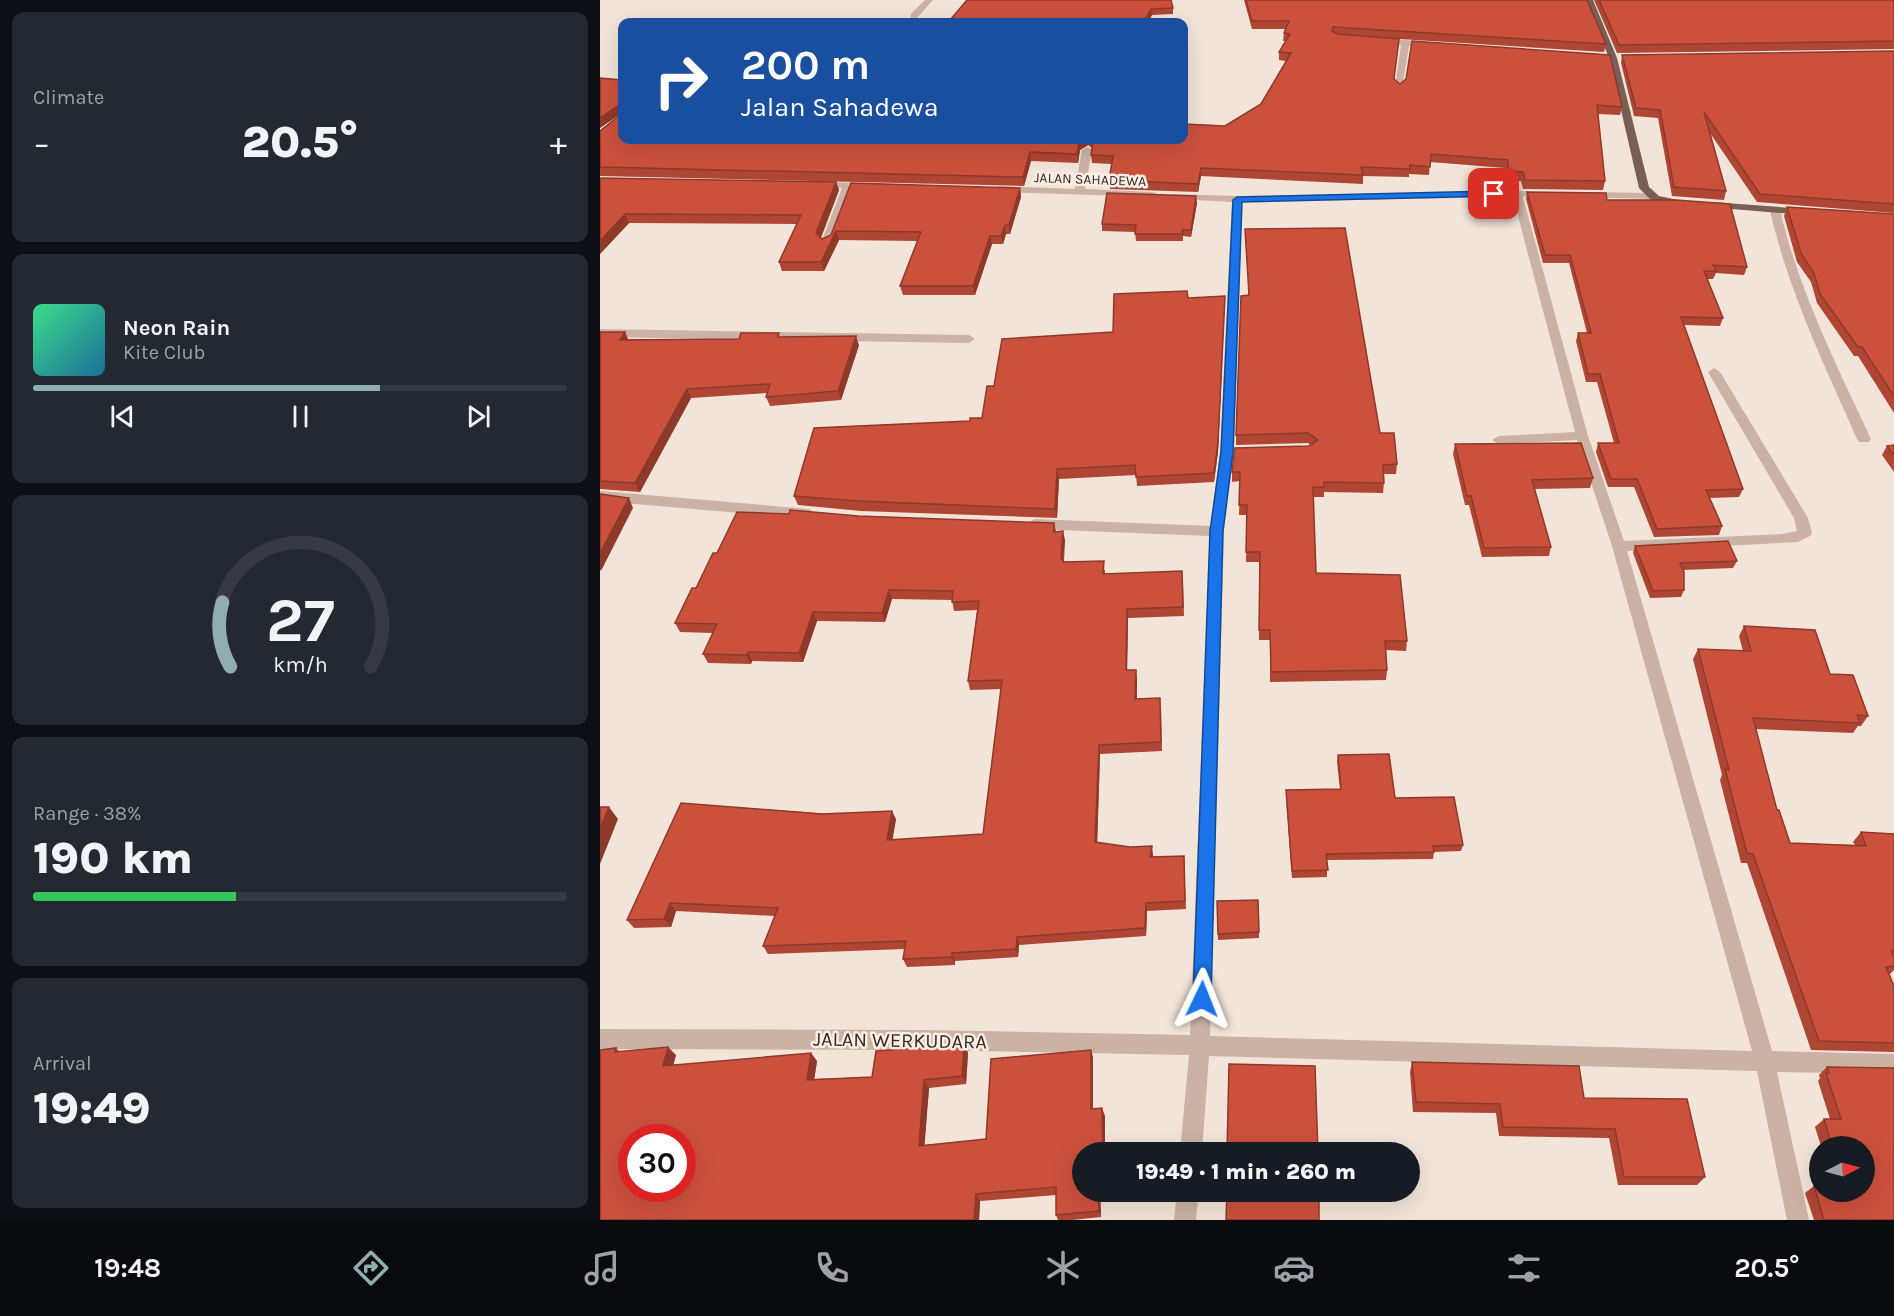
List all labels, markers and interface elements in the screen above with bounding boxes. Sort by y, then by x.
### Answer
text: 200 m [741,40,870,90]
icon: right [642,42,720,120]
text: Climate [33,86,104,109]
text: Jalan Sahadewa [741,91,939,123]
text: 20.5° [242,116,358,168]
text: − [33,124,50,162]
text: + [550,124,567,162]
pin [1468,168,1519,219]
street label: JALAN SAHADEWA [1034,169,1146,190]
icon: arrive [1477,177,1510,210]
text: Neon Rain [123,315,230,341]
text: Kite Club [123,341,205,364]
icon: previous [106,400,139,433]
icon: pause [284,400,317,433]
icon: next [462,400,495,433]
text: 27 [266,584,334,657]
text: km/h [273,652,327,677]
text: Range · 38% [33,802,142,825]
text: 190 km [33,832,193,884]
position arrow [1170,967,1234,1031]
street label: JALAN WERKUDARA [813,1027,987,1054]
text: Arrival [33,1052,92,1075]
text: 19:49 [33,1082,151,1134]
speed limit sign: 30 [618,1124,696,1202]
north arrow [1809,1136,1875,1202]
map controls [1809,1136,1875,1202]
text: 19:49 · 1 min · 260 m [1136,1159,1356,1185]
icon: directions [350,1247,392,1289]
icon: music [581,1247,623,1289]
icon: phone [811,1247,853,1289]
icon: climate [1042,1247,1084,1289]
icon: car [1273,1247,1315,1289]
icon: filters [1503,1247,1545,1289]
text: 19:48 [94,1252,161,1284]
text: 20.5° [1734,1252,1800,1284]

